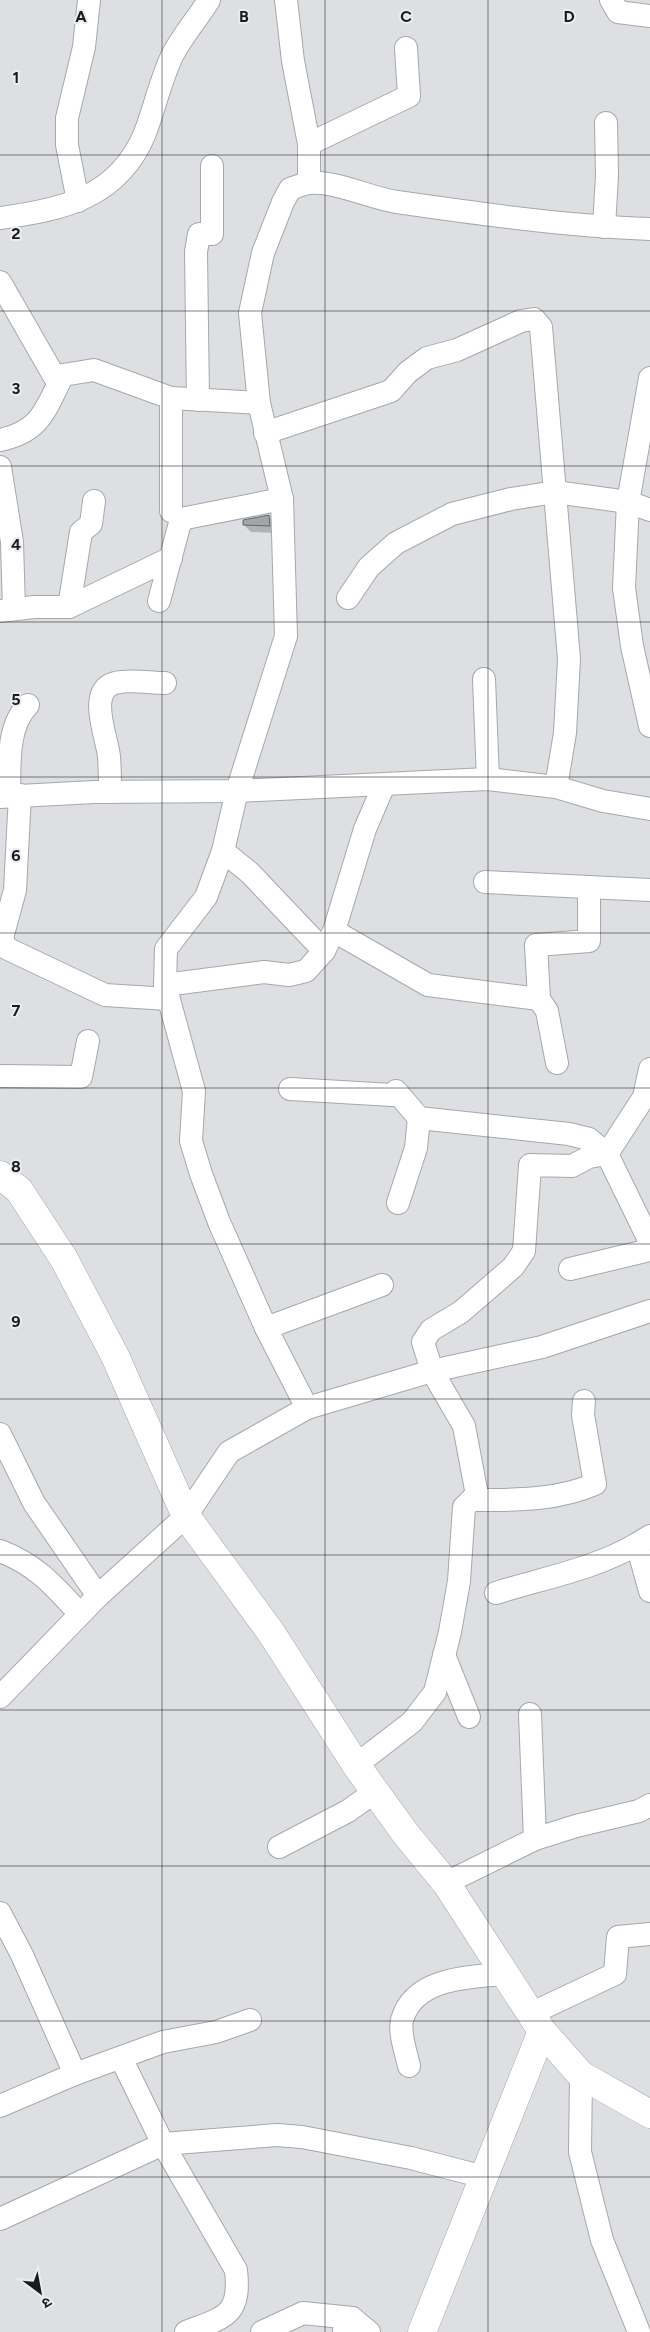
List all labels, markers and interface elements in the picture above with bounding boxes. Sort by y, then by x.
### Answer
text: A [75,7,87,26]
text: B [239,7,249,26]
text: C [400,7,412,26]
text: D [563,7,575,26]
text: 1 [13,68,19,87]
text: 2 [11,224,21,243]
text: 3 [12,379,21,398]
text: 4 [11,535,21,554]
text: 5 [11,690,21,709]
text: 6 [11,846,21,865]
text: 7 [12,1001,21,1020]
text: 8 [11,1157,21,1176]
text: 9 [11,1312,21,1331]
north arrow [15,2267,65,2317]
text: उ [38,2293,55,2312]

